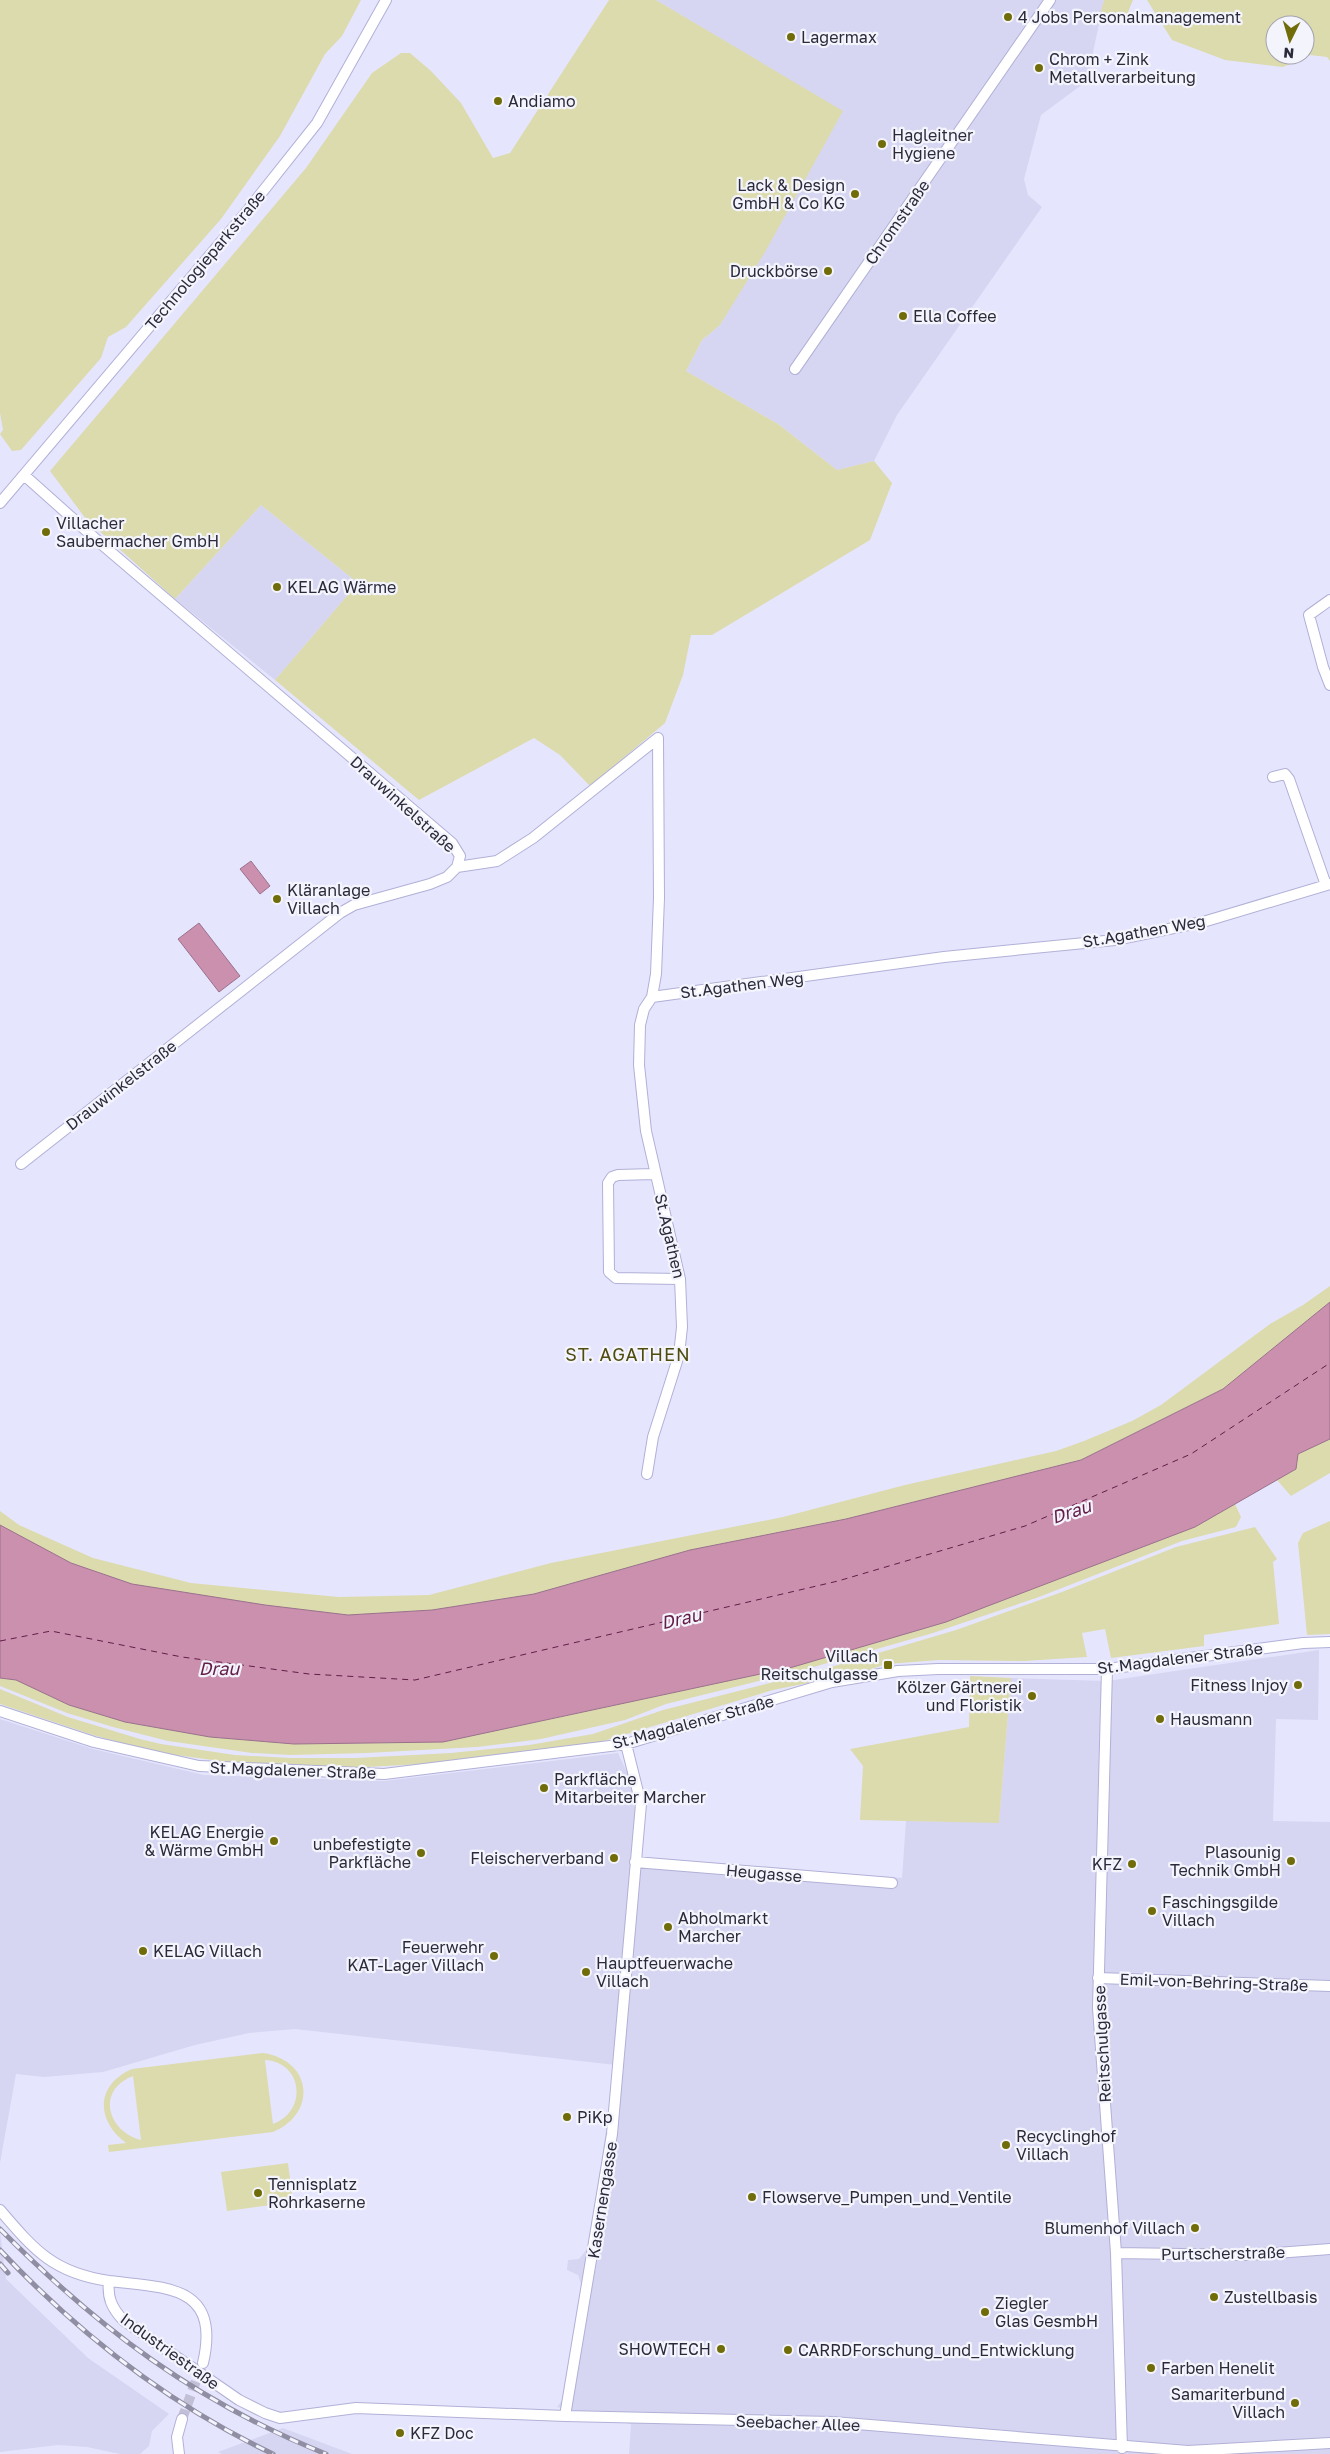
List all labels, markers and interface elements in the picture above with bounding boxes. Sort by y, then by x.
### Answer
place label: 4 Jobs Personalmanagement [1018,7,1241,27]
marker: 4 Jobs Personalmanagement [1002,11,1014,23]
north arrow [1265,15,1315,65]
place label: Lagermax [801,27,877,47]
marker: Lagermax [785,31,797,43]
text: N [1283,45,1295,62]
place label: Chrom + Zink Metallverarbeitung [1049,49,1196,87]
marker: Chrom + Zink Metallverarbeitung [1033,62,1045,74]
place label: Andiamo [508,91,576,111]
marker: Andiamo [492,95,504,107]
place label: Hagleitner Hygiene [892,125,973,163]
marker: Hagleitner Hygiene [876,138,888,150]
place label: Lack & Design GmbH & Co KG [732,175,845,213]
street label: Chromstraße [860,176,934,268]
street label: Technologieparkstraße [141,186,269,334]
marker: Lack & Design GmbH & Co KG [849,188,861,200]
place label: Druckbörse [730,261,818,281]
marker: Druckbörse [822,265,834,277]
place label: Ella Coffee [913,306,997,326]
marker: Ella Coffee [897,310,909,322]
place label: Villacher Saubermacher GmbH [56,513,219,551]
marker: Villacher Saubermacher GmbH [40,526,52,538]
place label: KELAG Wärme [287,577,396,597]
marker: KELAG Wärme [271,581,283,593]
street label: Drauwinkelstraße [346,751,460,857]
place label: Kläranlage Villach [287,880,370,918]
marker: Kläranlage Villach [271,893,283,905]
street label: St.Agathen Weg [1081,910,1207,952]
street label: St.Agathen Weg [679,968,805,1002]
street label: Drauwinkelstraße [62,1036,180,1134]
street label: St.Agathen [651,1192,689,1280]
district label: ST. AGATHEN [565,1343,691,1365]
water label: Drau [1048,1494,1095,1528]
water label: Drau [659,1602,704,1633]
street label: St.Magdalener Straße [1096,1638,1264,1678]
place label: Villach Reitschulgasse [761,1646,878,1684]
water label: Drau [199,1657,240,1679]
marker: Villach Reitschulgasse [882,1659,894,1671]
place label: Fitness Injoy [1190,1675,1288,1695]
place label: Kölzer Gärtnerei und Floristik [897,1677,1022,1715]
marker: Fitness Injoy [1292,1679,1304,1691]
marker: Kölzer Gärtnerei und Floristik [1026,1690,1038,1702]
street label: St.Magdalener Straße [610,1691,776,1753]
place label: Hausmann [1170,1709,1252,1729]
marker: Hausmann [1154,1713,1166,1725]
street label: St.Magdalener Straße [209,1757,377,1783]
place label: Parkfläche Mitarbeiter Marcher [554,1769,706,1807]
marker: Parkfläche Mitarbeiter Marcher [538,1782,550,1794]
place label: KELAG Energie & Wärme GmbH [145,1822,264,1860]
place label: unbefestigte Parkfläche [313,1834,411,1872]
marker: KELAG Energie & Wärme GmbH [268,1835,280,1847]
place label: Plasounig Technik GmbH [1170,1842,1281,1880]
marker: unbefestigte Parkfläche [415,1847,427,1859]
place label: Fleischerverband [470,1848,604,1868]
marker: Fleischerverband [608,1852,620,1864]
place label: KFZ [1092,1854,1122,1874]
marker: Plasounig Technik GmbH [1285,1855,1297,1867]
marker: KFZ [1126,1858,1138,1870]
street label: Heugasse [725,1860,803,1886]
place label: Faschingsgilde Villach [1162,1892,1278,1930]
marker: Faschingsgilde Villach [1146,1905,1158,1917]
place label: Abholmarkt Marcher [678,1908,768,1946]
marker: Abholmarkt Marcher [662,1921,674,1933]
place label: Feuerwehr KAT-Lager Villach [347,1937,484,1975]
place label: KELAG Villach [153,1941,262,1961]
marker: KELAG Villach [137,1945,149,1957]
marker: Feuerwehr KAT-Lager Villach [488,1950,500,1962]
place label: Hauptfeuerwache Villach [596,1953,733,1991]
marker: Hauptfeuerwache Villach [580,1966,592,1978]
street label: Emil-von-Behring-Straße [1119,1969,1309,1995]
street label: Reitschulgasse [1089,1985,1115,2103]
place label: PiKp [577,2107,613,2127]
marker: PiKp [561,2111,573,2123]
place label: Recyclinghof Villach [1016,2126,1116,2164]
marker: Recyclinghof Villach [1000,2139,1012,2151]
street label: Kasernengasse [583,2140,621,2260]
place label: Tennisplatz Rohrkaserne [268,2174,365,2212]
marker: Tennisplatz Rohrkaserne [252,2187,264,2199]
place label: Flowserve_Pumpen_und_Ventile [762,2187,1012,2207]
marker: Flowserve_Pumpen_und_Ventile [746,2191,758,2203]
place label: Blumenhof Villach [1044,2218,1185,2238]
marker: Blumenhof Villach [1189,2222,1201,2234]
street label: Purtscherstraße [1161,2242,1285,2264]
place label: Zustellbasis [1224,2287,1318,2307]
marker: Zustellbasis [1208,2291,1220,2303]
place label: Ziegler Glas GesmbH [995,2293,1098,2331]
marker: Ziegler Glas GesmbH [979,2306,991,2318]
street label: Industriestraße [117,2308,223,2394]
place label: SHOWTECH [618,2339,711,2359]
place label: CARRDForschung_und_Entwicklung [798,2340,1075,2360]
marker: SHOWTECH [715,2343,727,2355]
marker: CARRDForschung_und_Entwicklung [782,2344,794,2356]
place label: Farben Henelit [1161,2358,1275,2378]
marker: Farben Henelit [1145,2362,1157,2374]
place label: Samariterbund Villach [1171,2384,1285,2422]
marker: Samariterbund Villach [1289,2397,1301,2409]
street label: Seebacher Allee [735,2411,861,2435]
place label: KFZ Doc [410,2423,474,2443]
marker: KFZ Doc [394,2427,406,2439]

